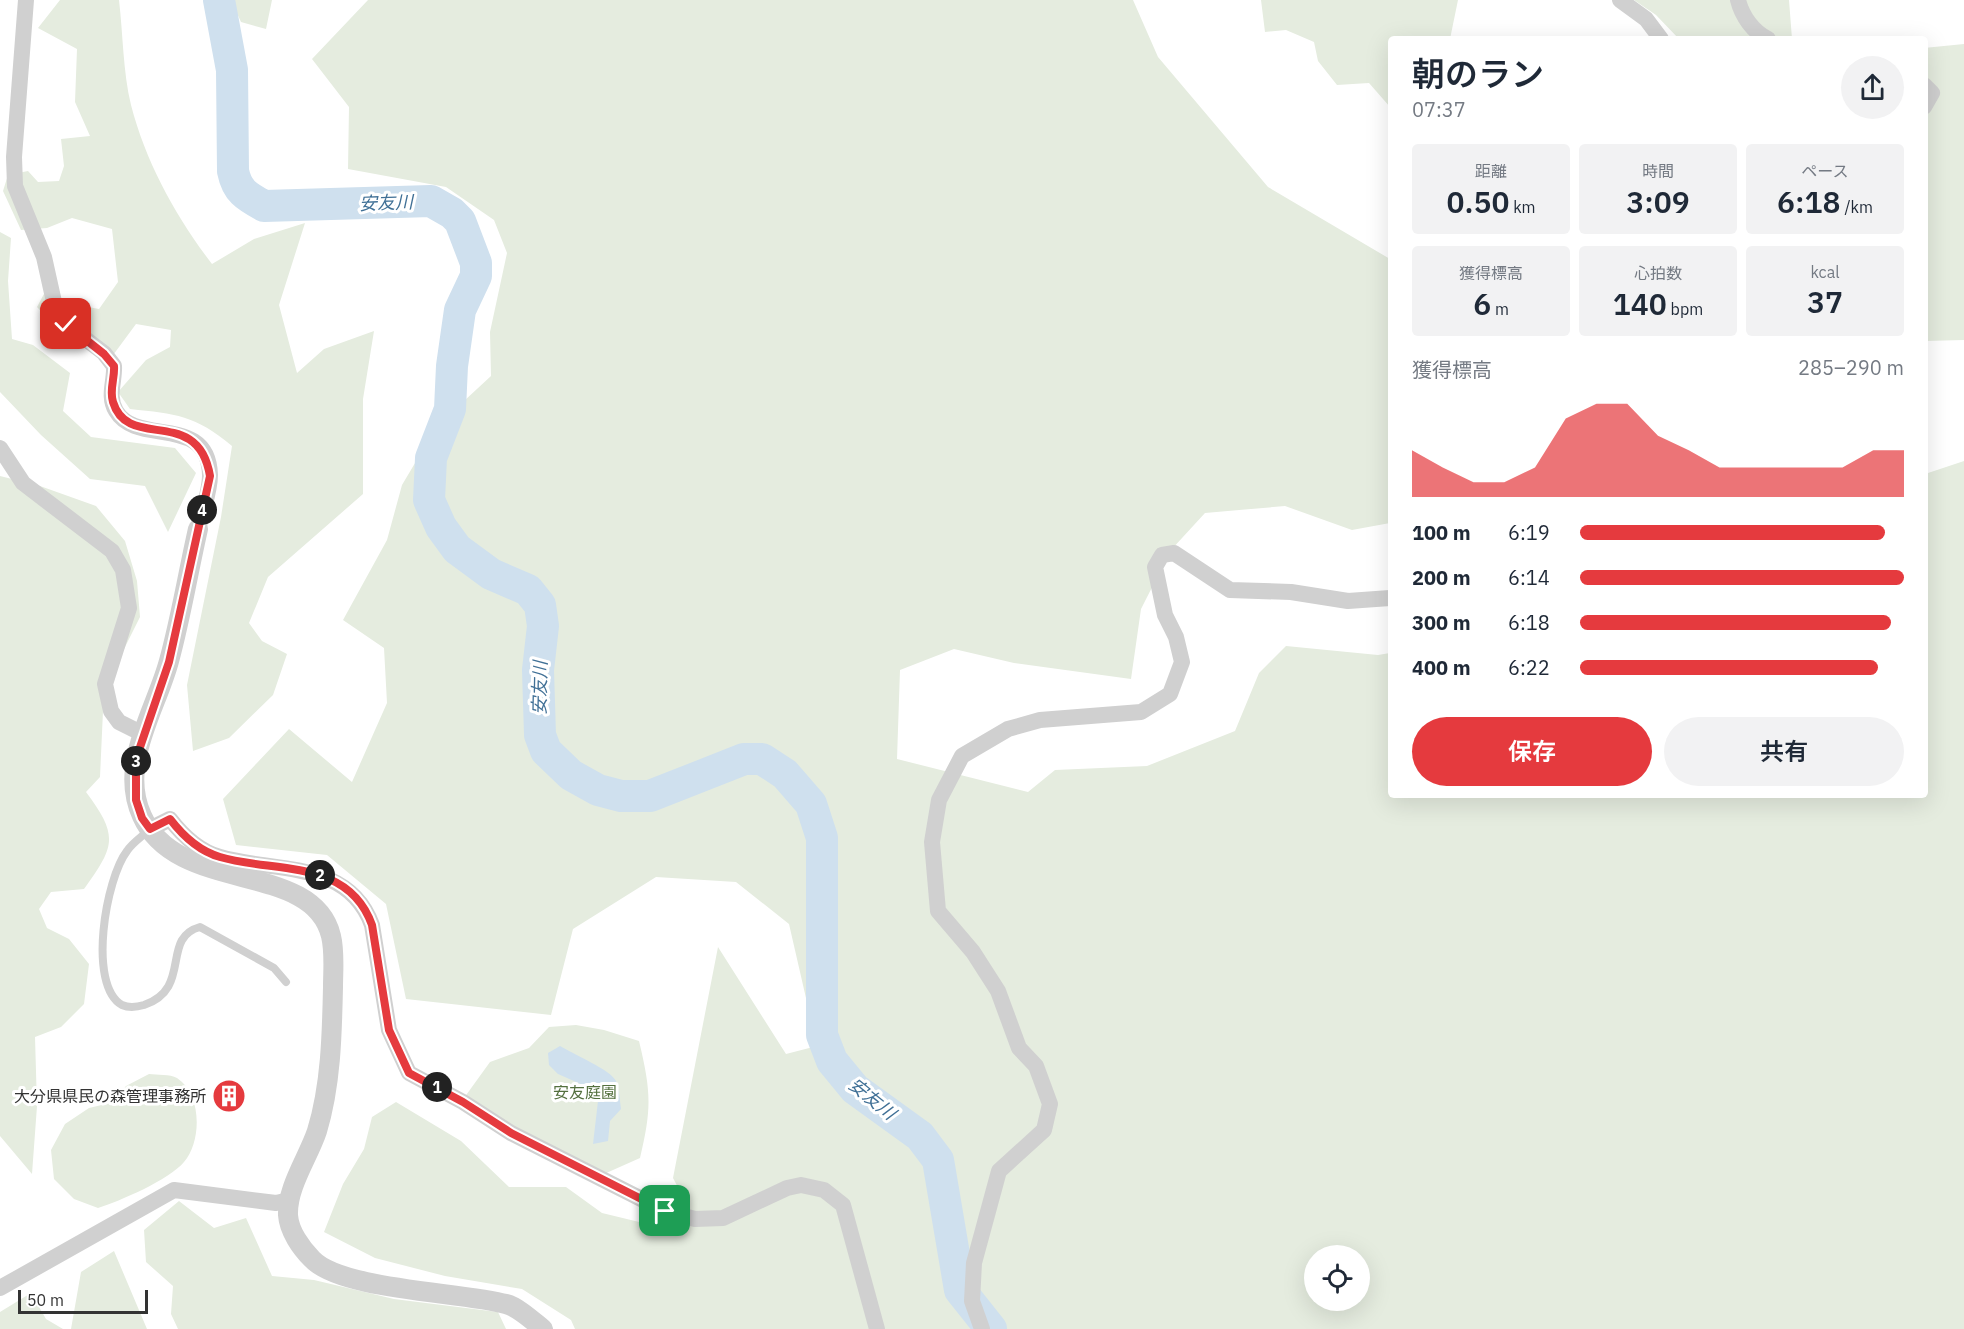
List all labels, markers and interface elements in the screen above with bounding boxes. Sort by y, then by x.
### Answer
text: 朝のラン [1412,52,1544,95]
button: share [1841,56,1904,119]
text: 07:37 [1412,96,1466,123]
text: 距離 [1475,161,1507,181]
text: 時間 [1642,161,1674,181]
text: ペース [1801,161,1849,181]
text: 0.50 [1446,182,1509,221]
text: 3:09 [1626,182,1690,221]
text: 6:18 [1777,182,1841,221]
water label: 安友川 [359,190,415,215]
text: km [1509,197,1536,217]
text: /km [1841,197,1873,217]
text: kcal [1810,262,1840,282]
text: 獲得標高 [1459,263,1523,283]
text: 心拍数 [1634,263,1682,283]
text: 37 [1807,282,1843,321]
text: 6 [1473,284,1491,323]
text: 140 [1613,284,1667,323]
pin [40,298,91,349]
text: m [1491,299,1509,319]
text: bpm [1667,299,1703,319]
icon: check [49,307,82,340]
text: 285–290 m [1798,354,1904,381]
text: 獲得標高 [1412,356,1492,383]
pin: 4 [187,495,217,525]
text: 4 [197,500,207,520]
text: 100 m [1412,519,1471,546]
text: 6:19 [1508,519,1550,546]
text: 200 m [1412,564,1471,591]
text: 6:14 [1508,564,1550,591]
text: 300 m [1412,609,1471,636]
text: 6:18 [1508,609,1550,636]
text: 400 m [1412,654,1471,681]
text: 6:22 [1508,654,1550,681]
water label: 安友川 [528,659,552,715]
button: 保存 [1412,717,1652,786]
button: 共有 [1664,717,1904,786]
pin: 3 [121,746,151,776]
text: 3 [131,751,141,771]
pin: 2 [305,860,335,890]
text: 2 [315,865,325,885]
pin: 1 [422,1072,452,1102]
water label: 安友川 [844,1073,902,1126]
text: 1 [432,1077,442,1097]
building icon: 大分県県民の森管理事務所 [211,1078,247,1114]
park label: 安友庭園 [553,1082,617,1102]
place label: 大分県県民の森管理事務所 [14,1086,206,1106]
pin [639,1185,690,1236]
icon: arrive [648,1194,681,1227]
map controls [1304,1245,1370,1311]
button: locate [1304,1245,1370,1311]
scale bar [18,1287,148,1314]
text: 50 m [27,1290,64,1310]

